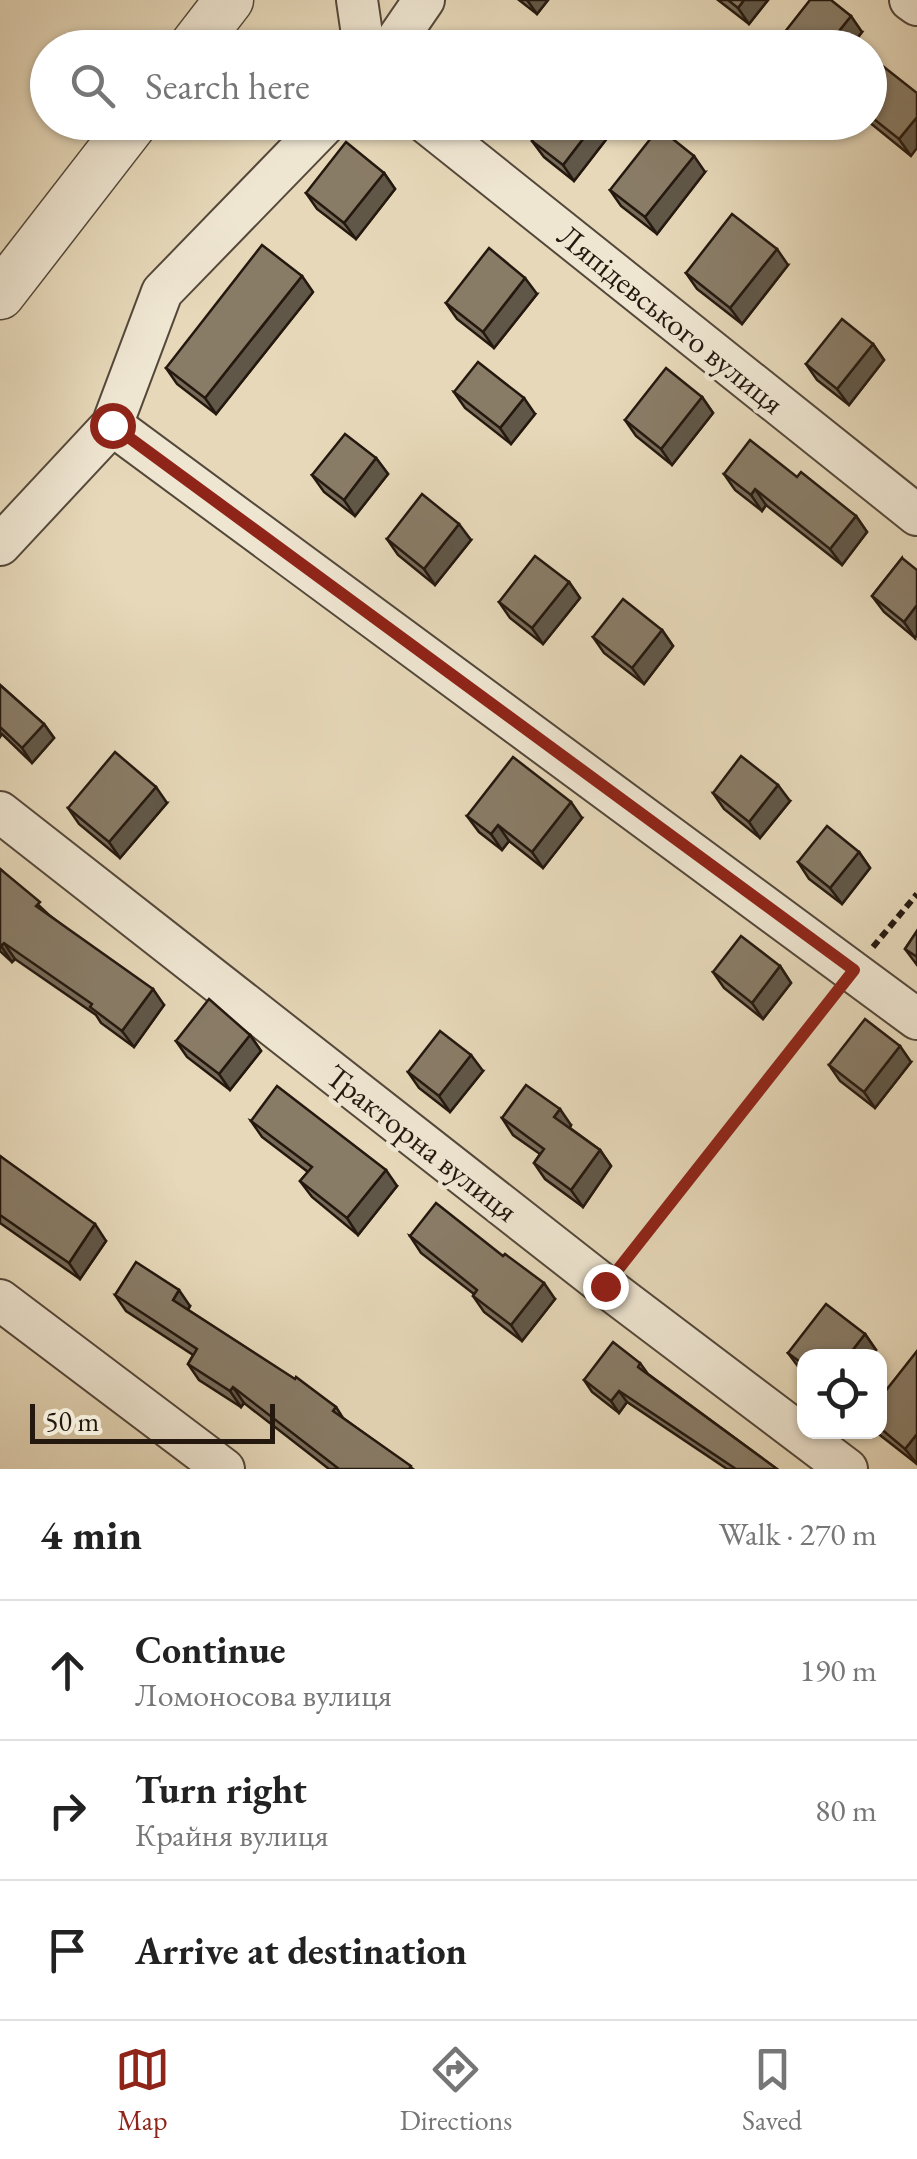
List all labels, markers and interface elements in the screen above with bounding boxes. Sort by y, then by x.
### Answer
search box [30,30,887,140]
icon: search [65,58,120,113]
text: Search here [145,61,310,110]
street label: Ляпідевського вулиця [549,215,793,423]
route start [90,403,136,449]
street label: Тракторна вулиця [317,1055,527,1231]
route end [583,1264,629,1310]
map controls [797,1349,887,1439]
button: locate [797,1349,887,1439]
scale bar [30,1399,275,1444]
text: 50 m [45,1403,99,1439]
text: 4 min [40,1507,142,1562]
text: Walk · 270 m [719,1513,877,1555]
text: Continue [135,1625,286,1674]
icon: ahead [40,1643,95,1698]
text: 190 m [800,1649,877,1691]
text: Ломоносова вулиця [135,1674,392,1716]
text: Turn right [135,1765,307,1814]
icon: right [40,1783,95,1838]
text: 80 m [815,1789,877,1831]
text: Крайня вулиця [135,1814,329,1856]
icon: arrive [40,1923,95,1978]
text: Arrive at destination [135,1926,467,1975]
tab: Map [115,2042,170,2138]
tab: Directions [400,2042,512,2138]
tab: Saved [742,2042,802,2138]

